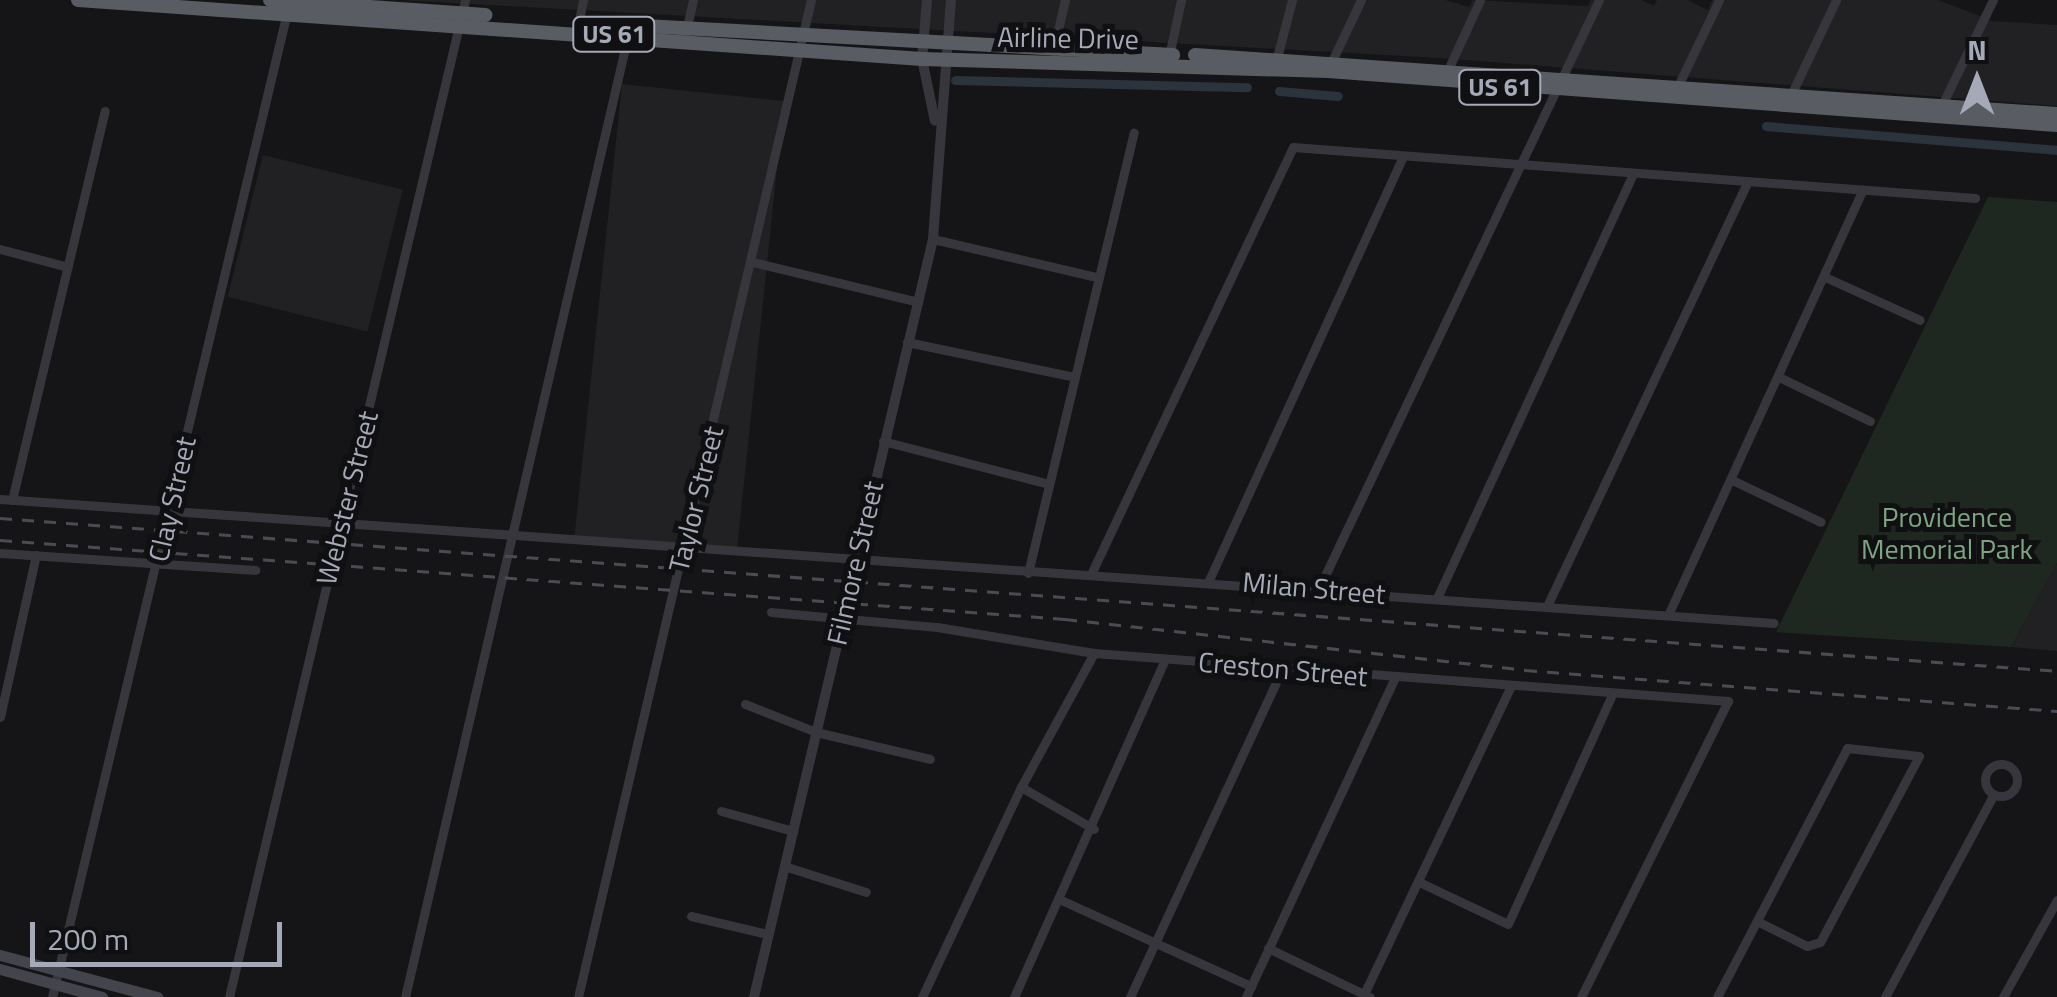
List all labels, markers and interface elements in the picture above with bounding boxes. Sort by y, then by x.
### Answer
road number: US 61 [572,14,656,54]
street label: Airline Drive [997,20,1139,56]
text: N [1967,28,1987,71]
north arrow [1927,30,2027,130]
road number: US 61 [1458,67,1542,107]
street label: Webster Street [309,408,385,588]
street label: Taylor Street [662,423,730,575]
street label: Clay Street [141,433,203,565]
street label: Filmore Street [820,478,890,648]
park label: Providence Memorial Park [1861,500,2033,566]
street label: Milan Street [1241,565,1387,611]
street label: Creston Street [1197,645,1369,693]
scale bar [35,902,288,964]
text: 200 m [47,916,129,962]

